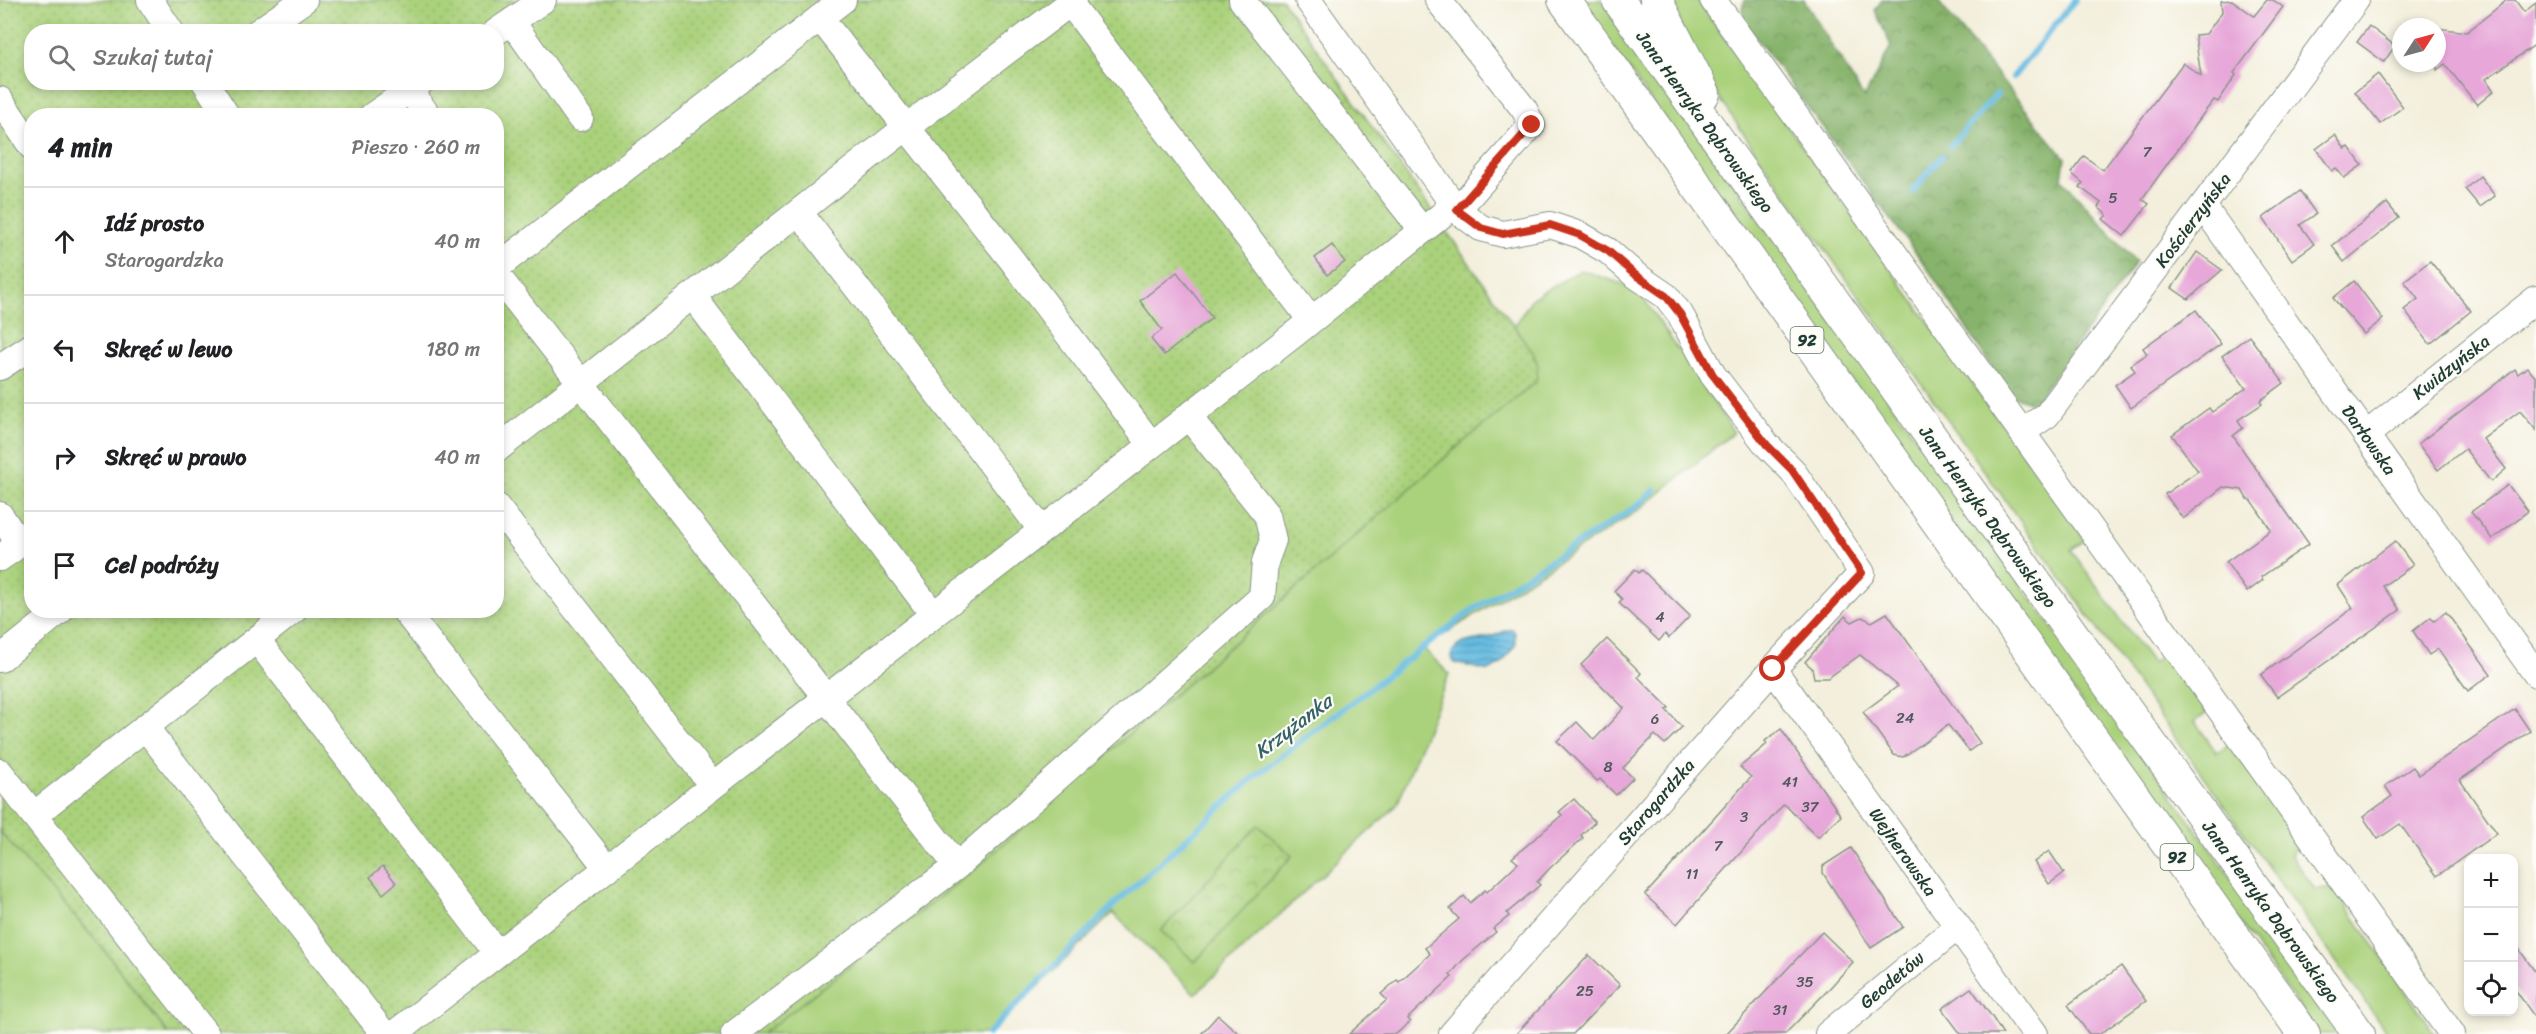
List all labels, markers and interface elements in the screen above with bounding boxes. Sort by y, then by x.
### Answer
north arrow [2392,18,2446,72]
street label: Jana Henryka Dąbrowskiego [1627,23,1783,220]
search box [24,24,504,90]
text: Szukaj tutaj [93,38,212,77]
icon: search [45,41,78,74]
route end [1518,111,1544,137]
text: 4 min [48,124,112,170]
text: Pieszo · 260 m [352,130,480,165]
house number: 7 [2143,139,2153,165]
street label: Kościerzyńska [2146,165,2240,275]
house number: 5 [2108,185,2118,211]
text: Idź prosto [105,204,204,243]
text: 40 m [434,224,480,259]
icon: ahead [48,225,81,258]
text: Starogardzka [105,243,224,278]
street label: Kwidzyńska [2405,326,2497,408]
road number: 92 [1790,327,1824,353]
text: Skręć w lewo [105,330,232,369]
text: 180 m [426,332,480,367]
icon: left [48,333,81,366]
street label: Darłowska [2333,398,2405,482]
street label: Jana Henryka Dąbrowskiego [1910,418,2066,615]
text: Skręć w prawo [105,438,247,477]
text: 40 m [434,440,480,475]
icon: right [48,441,81,474]
text: Cel podróży [105,546,218,585]
icon: arrive [48,549,81,582]
house number: 4 [1655,604,1665,630]
route start [1759,655,1785,681]
water label: Krzyżanka [1246,683,1343,768]
house number: 24 [1896,705,1914,731]
house number: 6 [1651,706,1659,732]
street label: Starogardzka [1609,751,1703,853]
house number: 8 [1603,754,1613,780]
house number: 41 [1782,769,1798,795]
house number: 37 [1802,794,1820,820]
street label: Wejherowska [1860,801,1946,903]
house number: 3 [1740,804,1748,830]
street label: Jana Henryka Dąbrowskiego [2193,813,2349,1010]
house number: 7 [1714,833,1724,859]
road number: 92 [2160,844,2194,870]
map controls [2464,854,2518,1016]
button: + [2464,854,2518,908]
house number: 11 [1686,861,1698,887]
button: − [2464,908,2518,962]
street label: Geodetów [1852,943,1932,1017]
button: locate [2464,962,2518,1016]
house number: 35 [1796,969,1814,995]
house number: 25 [1576,978,1594,1004]
house number: 31 [1773,997,1787,1023]

